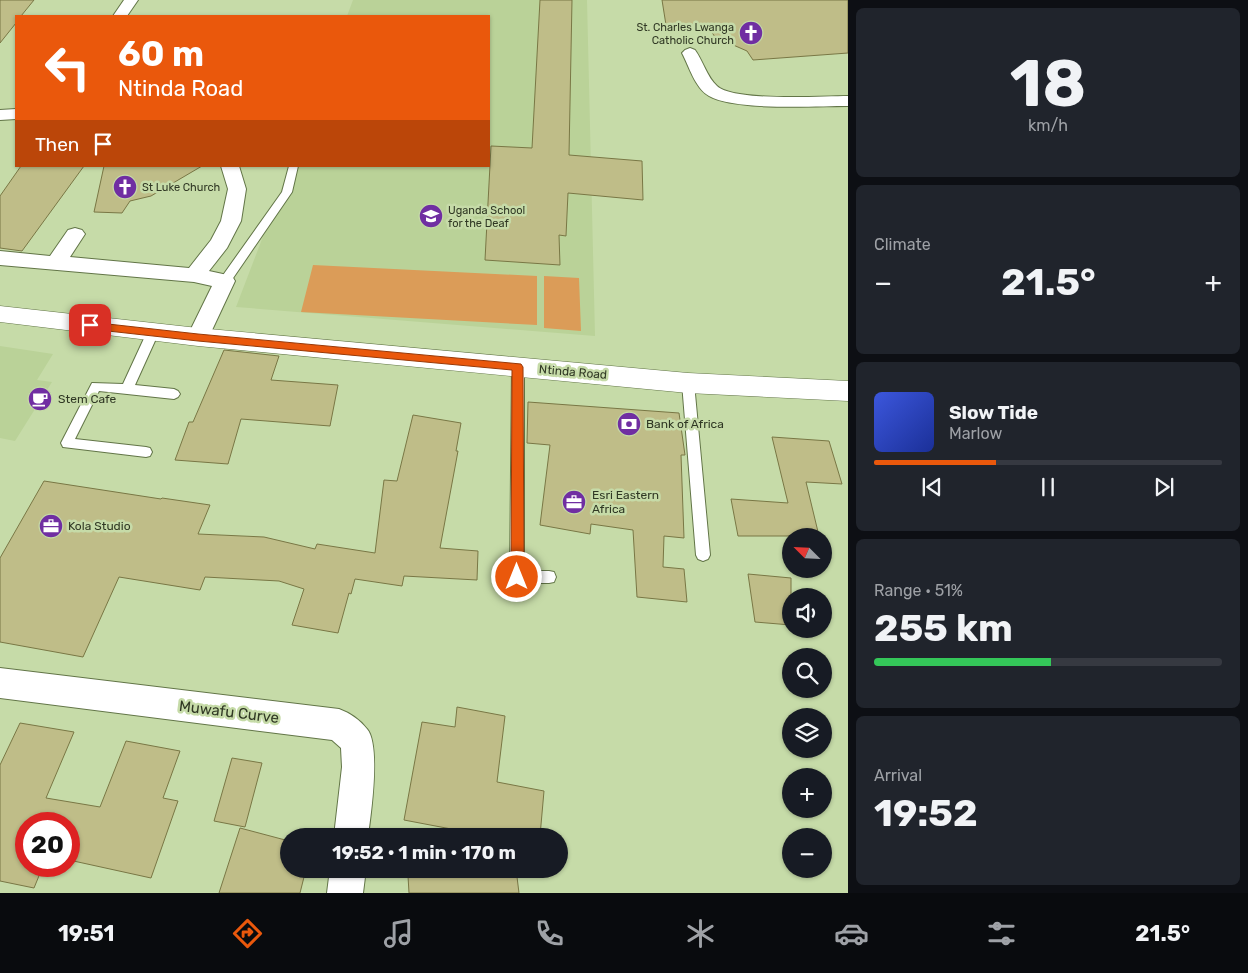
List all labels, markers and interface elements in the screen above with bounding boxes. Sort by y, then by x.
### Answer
church icon: St. Charles Lwanga Catholic Church [738,20,764,46]
place label: St. Charles Lwanga Catholic Church [636,21,734,47]
text: 60 m [118,33,204,75]
icon: left [35,35,100,100]
text: 18 [1010,45,1086,122]
text: Ntinda Road [118,75,243,102]
text: km/h [1028,116,1068,135]
icon: arrive [89,130,117,158]
text: Then [35,133,79,156]
church icon: St Luke Church [112,174,138,200]
place label: St Luke Church [142,181,220,194]
school or university icon: Uganda School for the Deaf [418,203,444,229]
place label: Uganda School for the Deaf [448,204,525,230]
text: Climate [874,235,931,254]
text: 21.5° [1001,259,1096,305]
text: − [874,266,892,299]
text: + [1205,266,1222,299]
pin [69,304,111,346]
icon: arrive [76,311,104,339]
street label: Ntinda Road [538,362,608,382]
cafe icon: Stem Cafe [27,386,53,412]
place label: Stem Cafe [58,392,117,406]
text: Slow Tide [949,401,1038,424]
bank icon: Bank of Africa [616,411,642,437]
place label: Bank of Africa [646,417,724,431]
text: Marlow [949,424,1002,443]
icon: previous [918,473,946,501]
icon: pause [1034,473,1062,501]
icon: next [1150,473,1178,501]
place label: Esri Eastern Africa [592,488,659,516]
office icon: Esri Eastern Africa [561,489,587,515]
office icon: Kola Studio [38,513,64,539]
place label: Kola Studio [68,519,131,533]
north arrow [782,528,832,578]
map controls [782,528,832,878]
position arrow [490,550,542,602]
text: Range · 51% [874,581,963,600]
button: sound [782,588,832,638]
text: 255 km [874,605,1013,651]
button: search [782,648,832,698]
street label: Muwafu Curve [178,697,280,727]
button: layers [782,708,832,758]
text: Arrival [874,766,922,785]
button: + [782,768,832,818]
text: 19:52 [874,790,978,836]
speed limit sign: 20 [15,812,80,877]
button: − [782,828,832,878]
text: 19:52 · 1 min · 170 m [332,841,516,864]
icon: directions [230,916,265,951]
icon: music [381,916,416,951]
icon: phone [532,916,567,951]
icon: climate [683,916,718,951]
icon: car [834,916,869,951]
icon: filters [984,916,1019,951]
text: 19:51 [58,920,114,947]
text: 21.5° [1135,920,1190,947]

